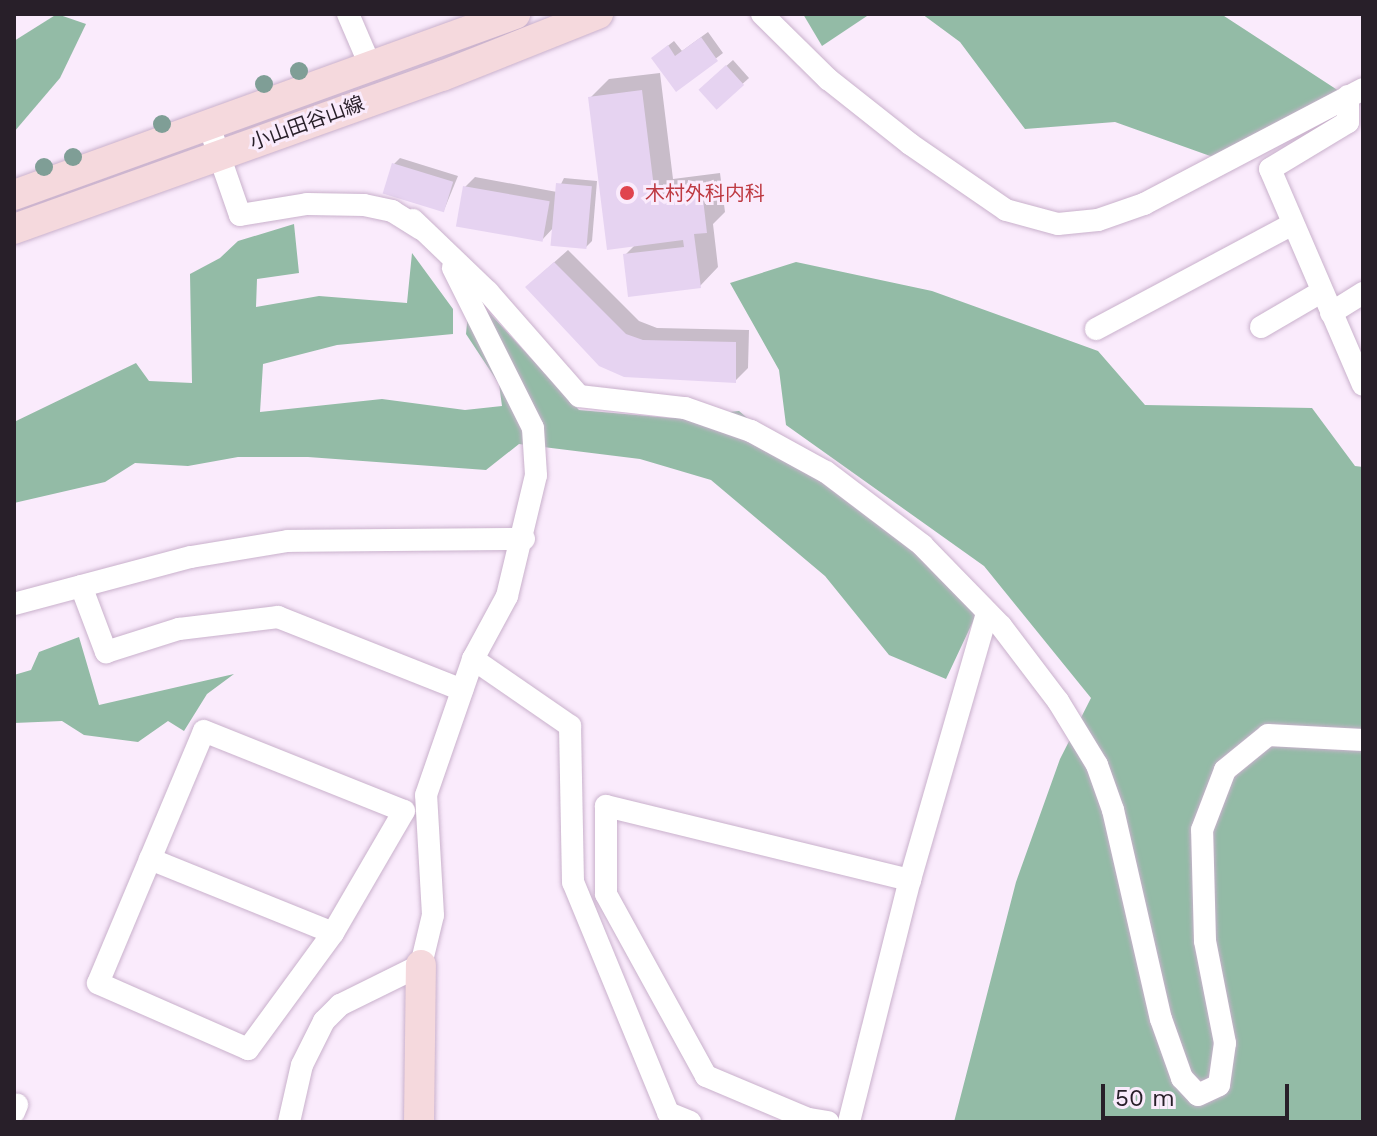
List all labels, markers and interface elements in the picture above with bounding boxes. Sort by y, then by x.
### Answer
street label: 小山田谷山線 [247,91,367,155]
place label: 木村外科内科 [645,181,765,205]
marker: 木村外科内科 [616,182,638,204]
scale bar [1105,1068,1293,1118]
text: 50 m [1115,1084,1175,1112]

